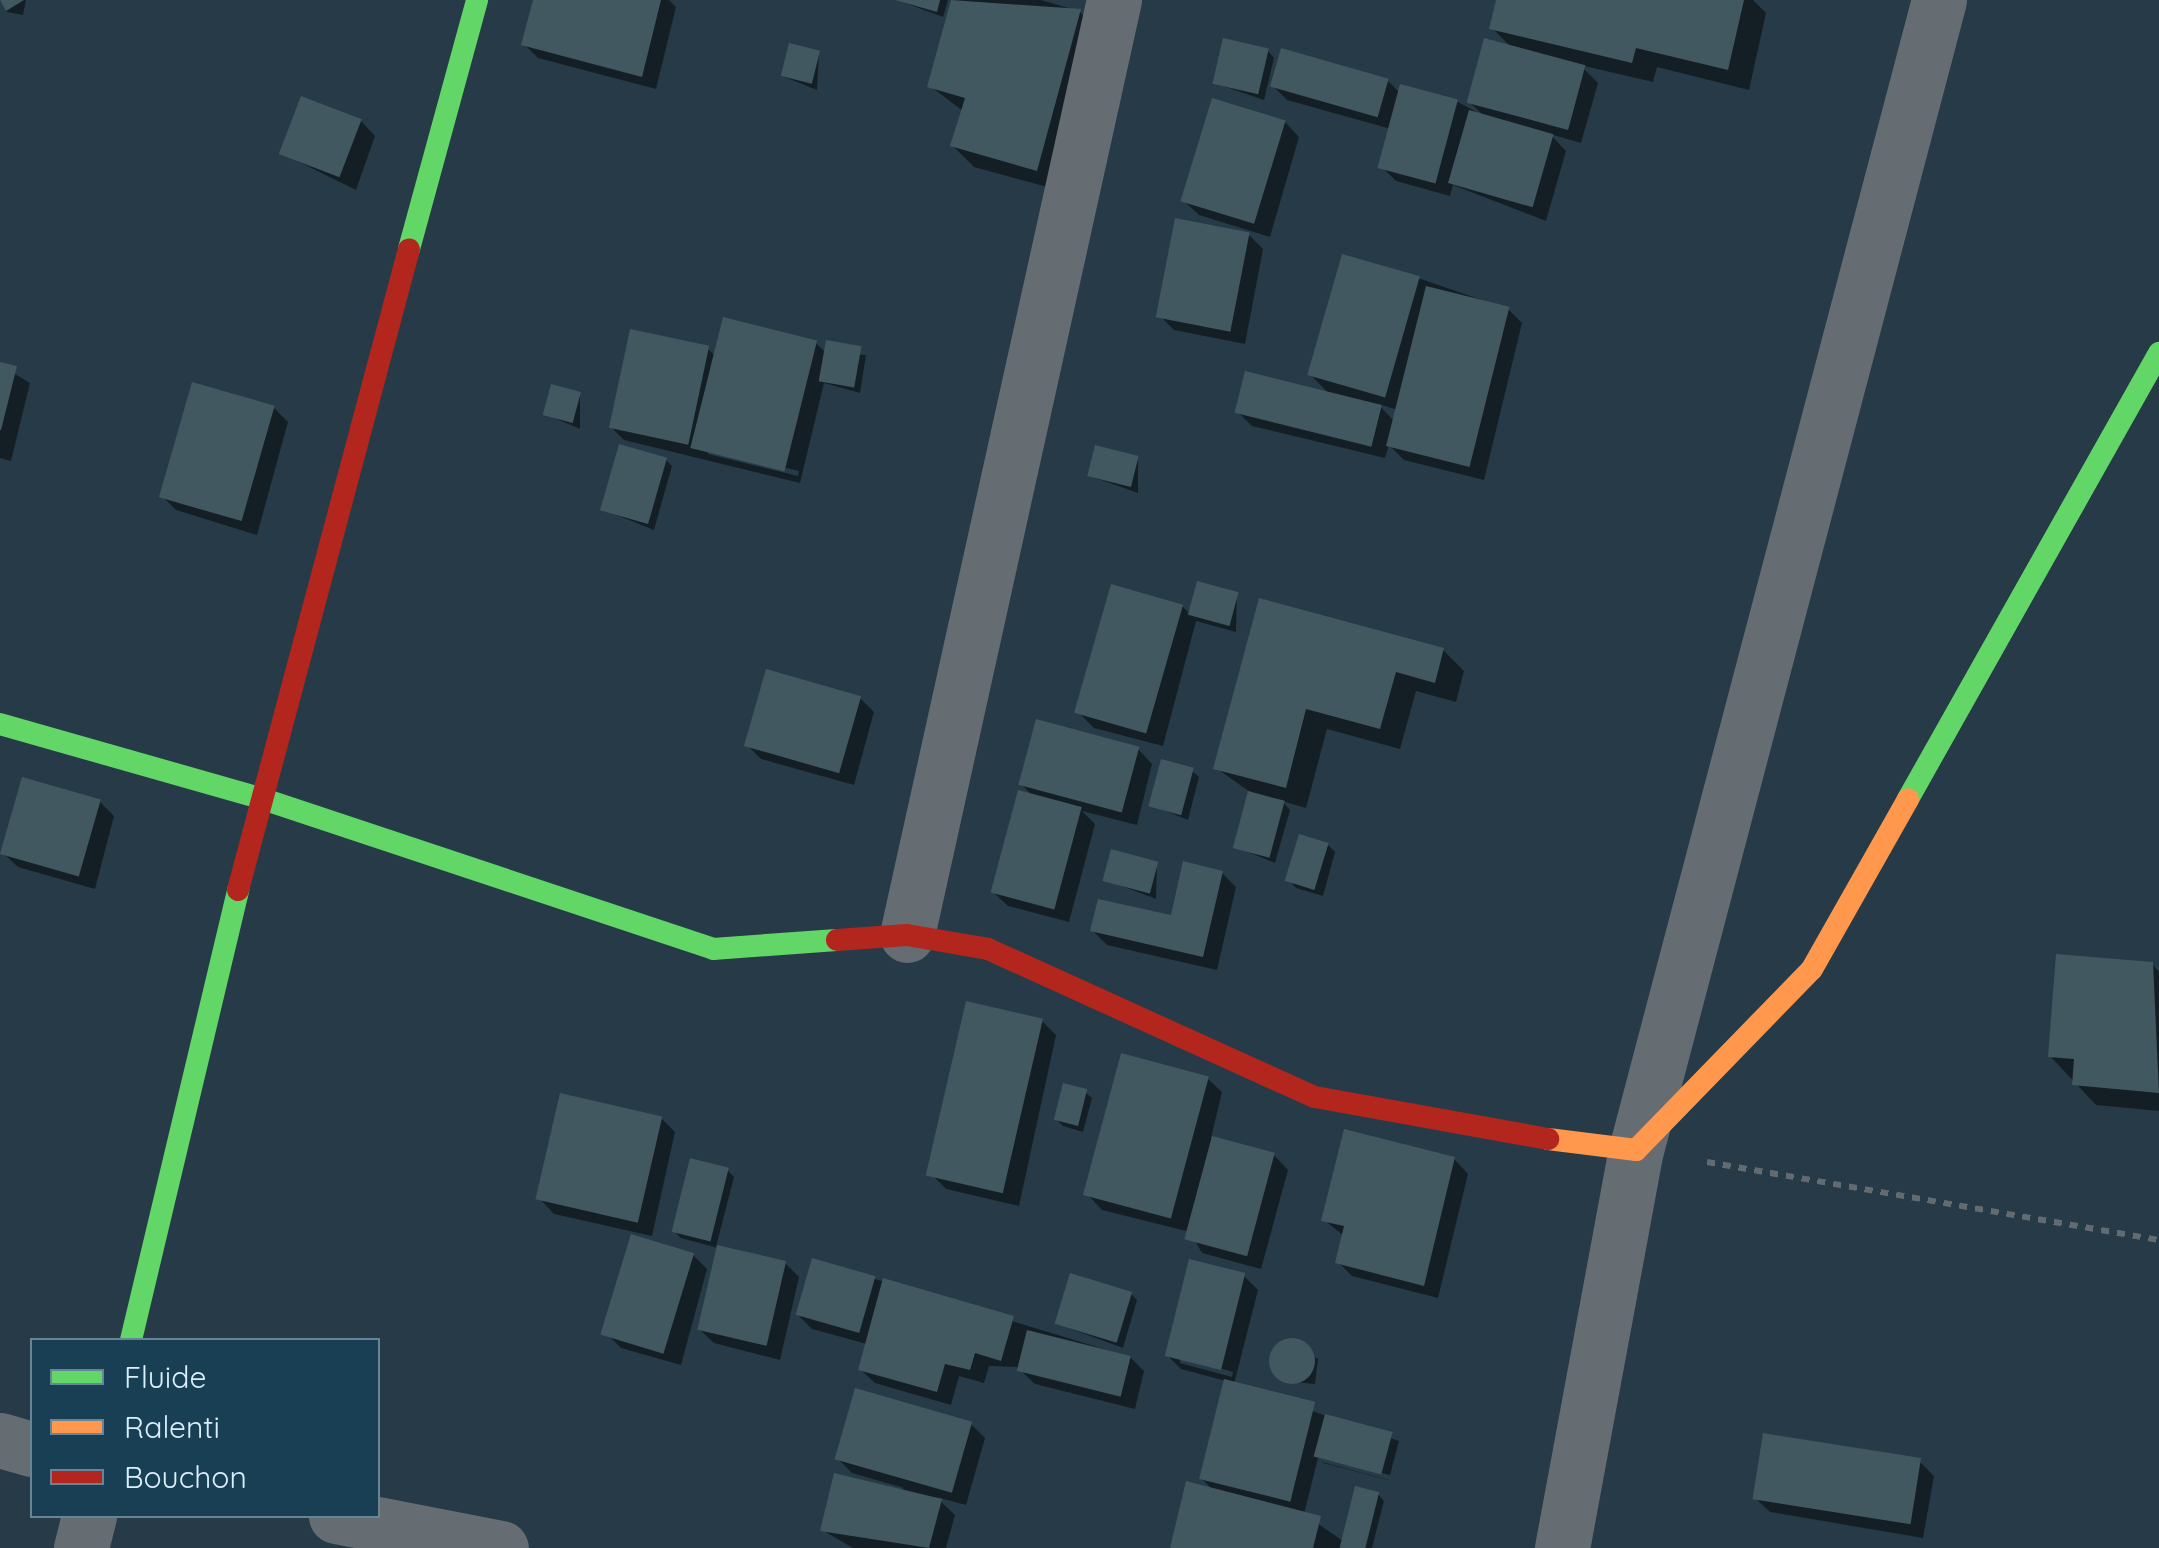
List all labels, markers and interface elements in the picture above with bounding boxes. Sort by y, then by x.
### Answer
legend [30,1338,380,1518]
text: Fluide [124,1358,206,1396]
text: Ralenti [124,1408,220,1446]
text: Bouchon [124,1458,247,1496]

